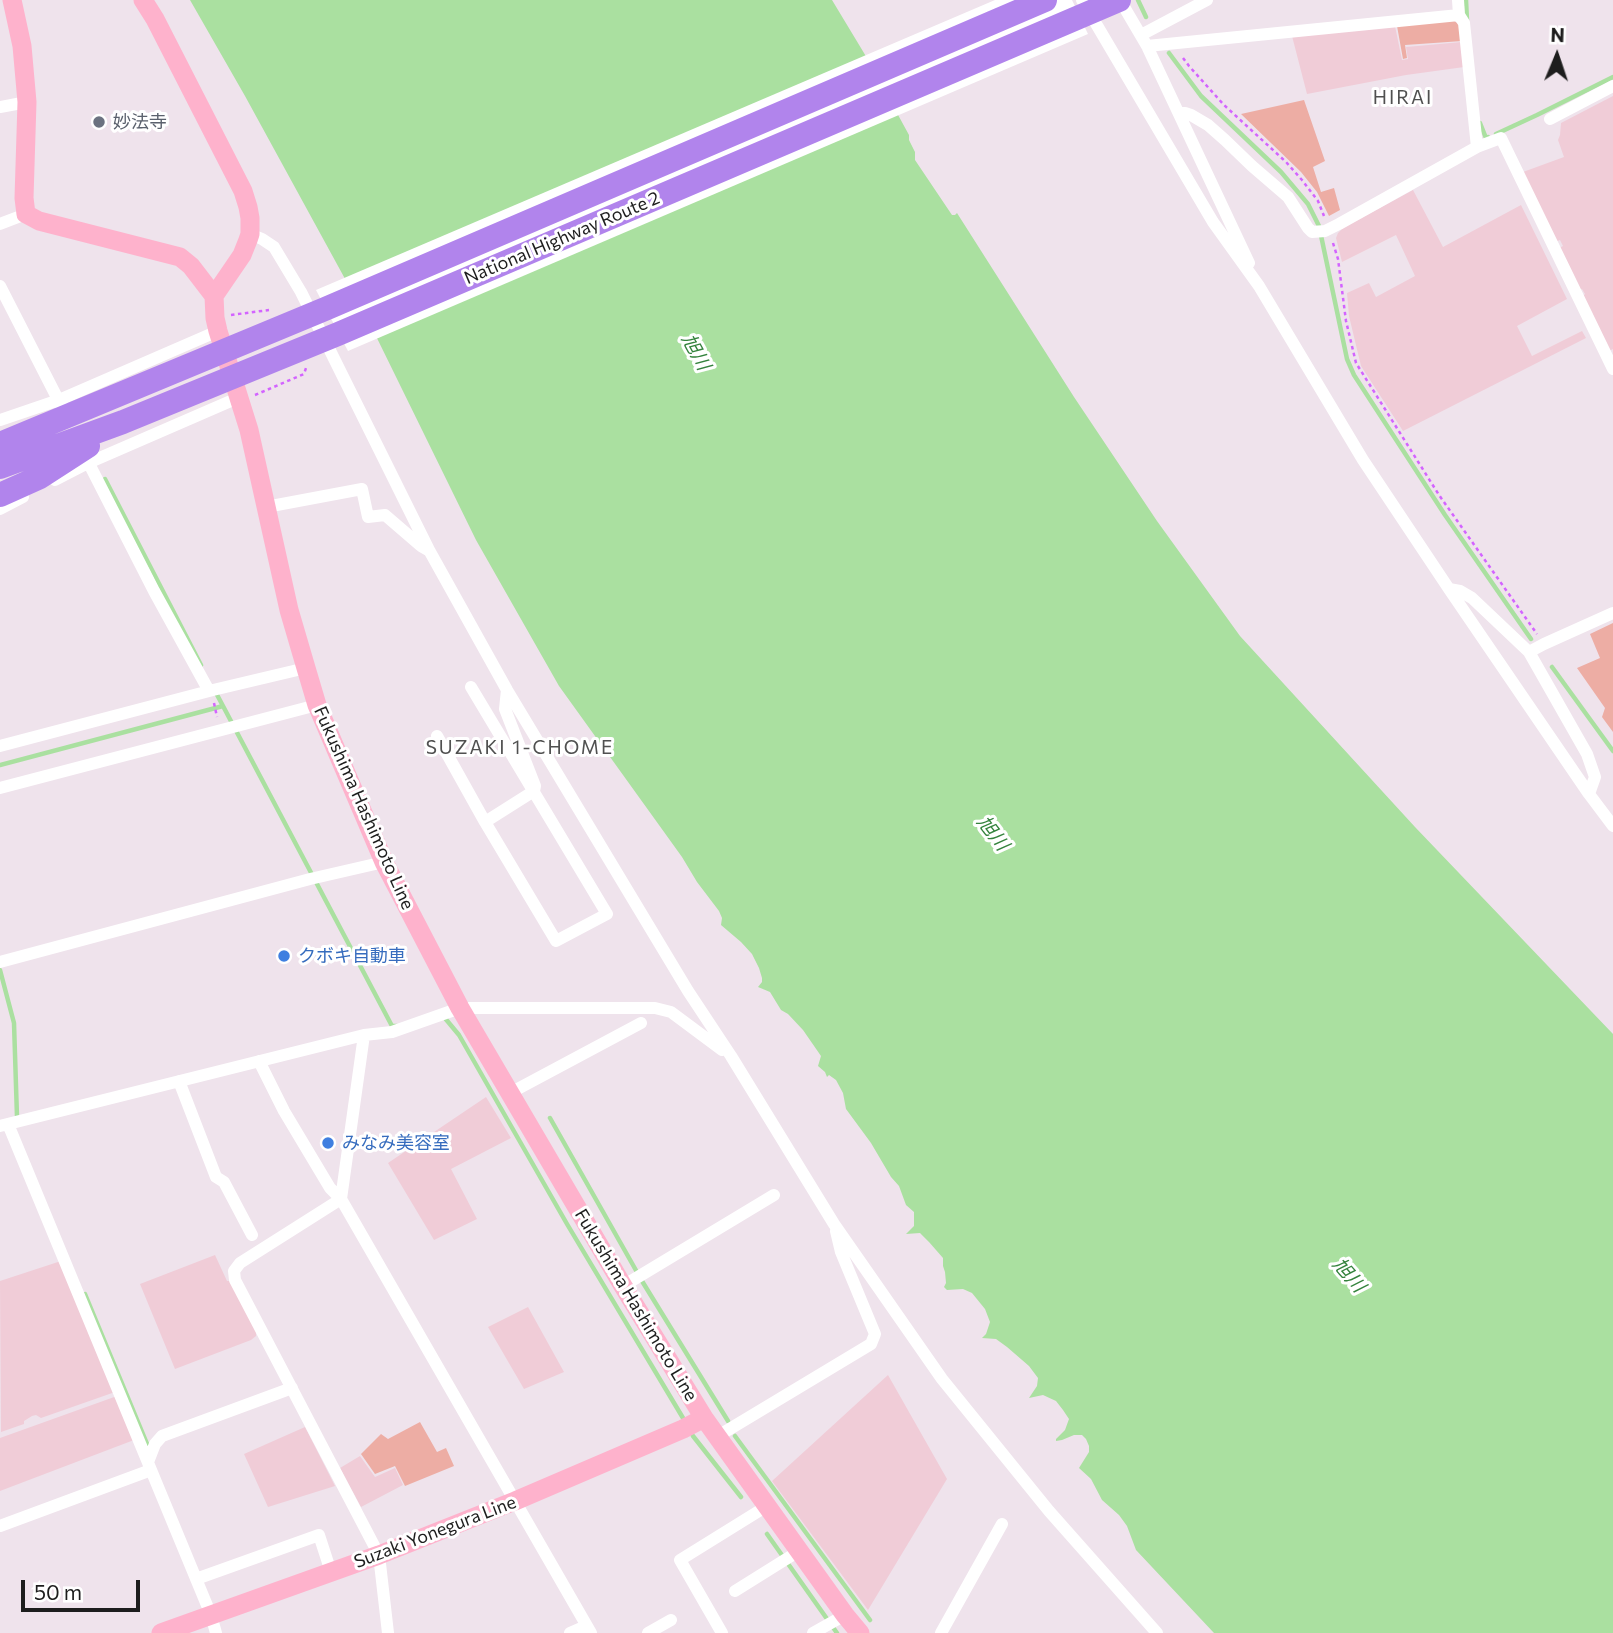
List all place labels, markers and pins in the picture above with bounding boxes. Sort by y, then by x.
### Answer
place label: 妙法寺 [113,111,167,133]
marker: 妙法寺 [91,114,107,130]
place label: クボキ自動車 [298,945,406,967]
marker: クボキ自動車 [276,948,292,964]
place label: みなみ美容室 [342,1132,450,1154]
marker: みなみ美容室 [320,1135,336,1151]

